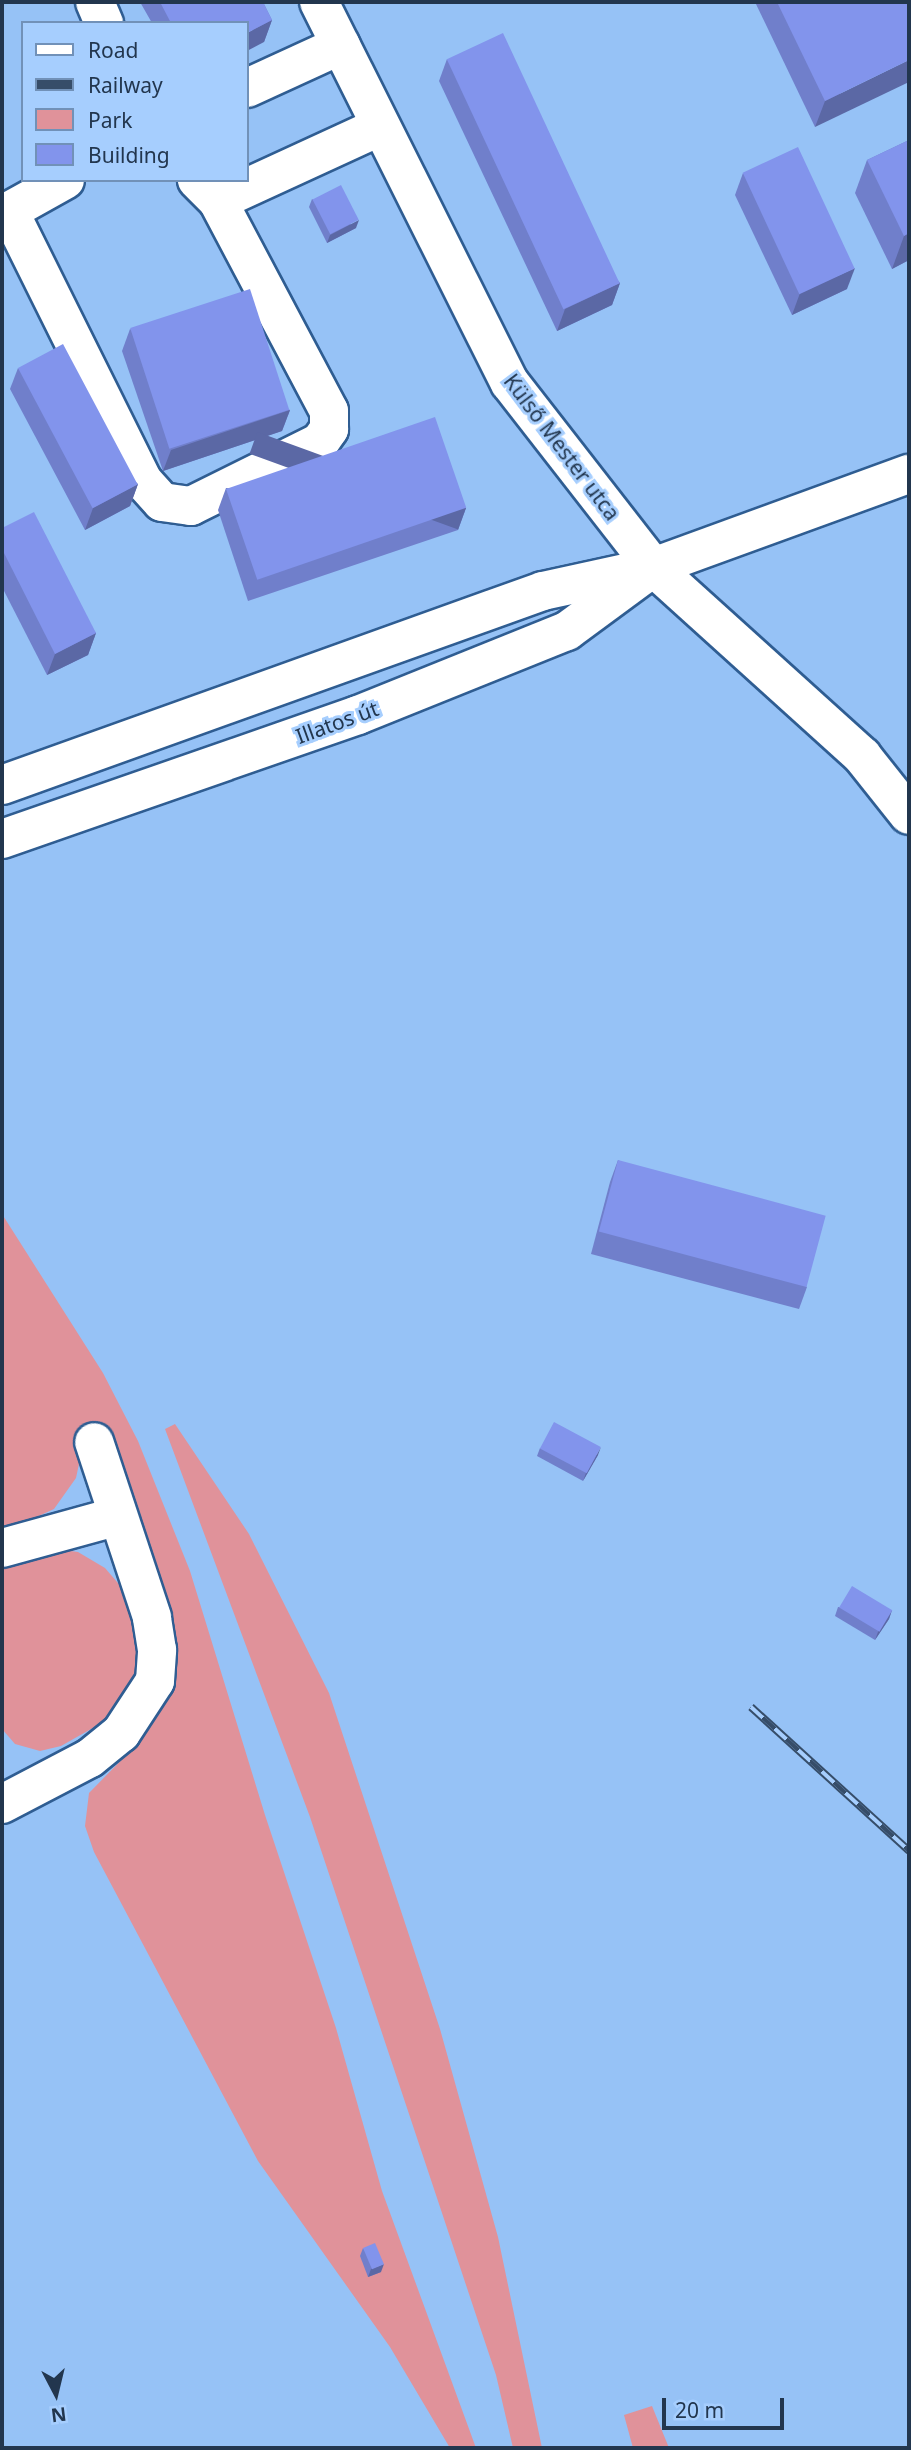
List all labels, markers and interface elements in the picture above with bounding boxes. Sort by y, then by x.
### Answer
legend [21,21,248,182]
text: Road [88,36,138,64]
text: Railway [88,71,163,99]
text: Park [88,106,132,134]
text: Building [88,141,170,169]
street label: Külső Mester utca [499,369,625,525]
street label: Illatos út [292,695,382,749]
north arrow [21,2359,91,2429]
scale bar [666,2384,788,2428]
text: 20 m [675,2396,724,2424]
text: N [49,2401,68,2429]

